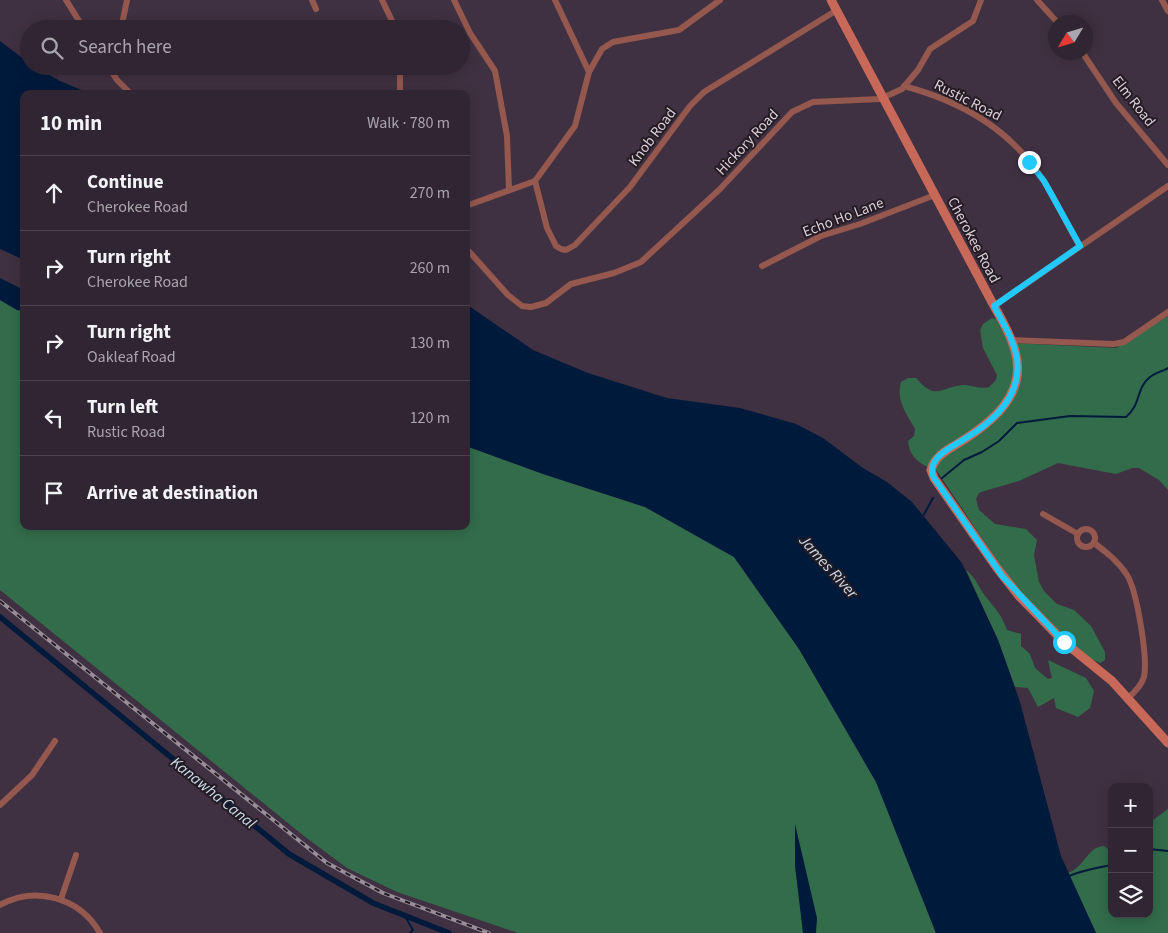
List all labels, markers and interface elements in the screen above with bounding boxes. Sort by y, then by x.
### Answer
north arrow [1048,15,1093,60]
search box [20,20,470,75]
icon: search [38,34,66,62]
text: Search here [78,34,172,61]
street label: Elm Road [1107,71,1160,131]
street label: Rustic Road [930,74,1005,126]
street label: Knob Road [623,104,681,171]
street label: Hickory Road [711,105,783,180]
text: 10 min [40,108,102,138]
text: Walk · 780 m [367,112,450,134]
route end [1018,151,1041,174]
text: Continue [87,169,164,196]
icon: ahead [40,179,68,207]
text: 270 m [410,182,450,204]
street label: Echo Ho Lane [800,192,887,243]
street label: Cherokee Road [942,194,1005,287]
text: Cherokee Road [87,196,188,218]
text: Turn right [87,244,171,271]
icon: right [40,254,68,282]
text: 260 m [410,257,450,279]
text: Cherokee Road [87,271,188,293]
text: Turn right [87,319,171,346]
icon: right [40,329,68,357]
text: 130 m [410,332,450,354]
text: Oakleaf Road [87,346,176,368]
text: Turn left [87,394,158,421]
icon: left [40,404,68,432]
text: 120 m [410,407,450,429]
text: Rustic Road [87,421,165,443]
icon: arrive [40,479,68,507]
text: Arrive at destination [87,480,258,507]
water label: James River [793,529,864,604]
route start [1053,631,1076,654]
water label: Kanawha Canal [166,751,261,834]
map controls [1108,783,1153,918]
button: + [1108,783,1153,828]
button: − [1108,828,1153,873]
button: layers [1108,873,1153,918]

